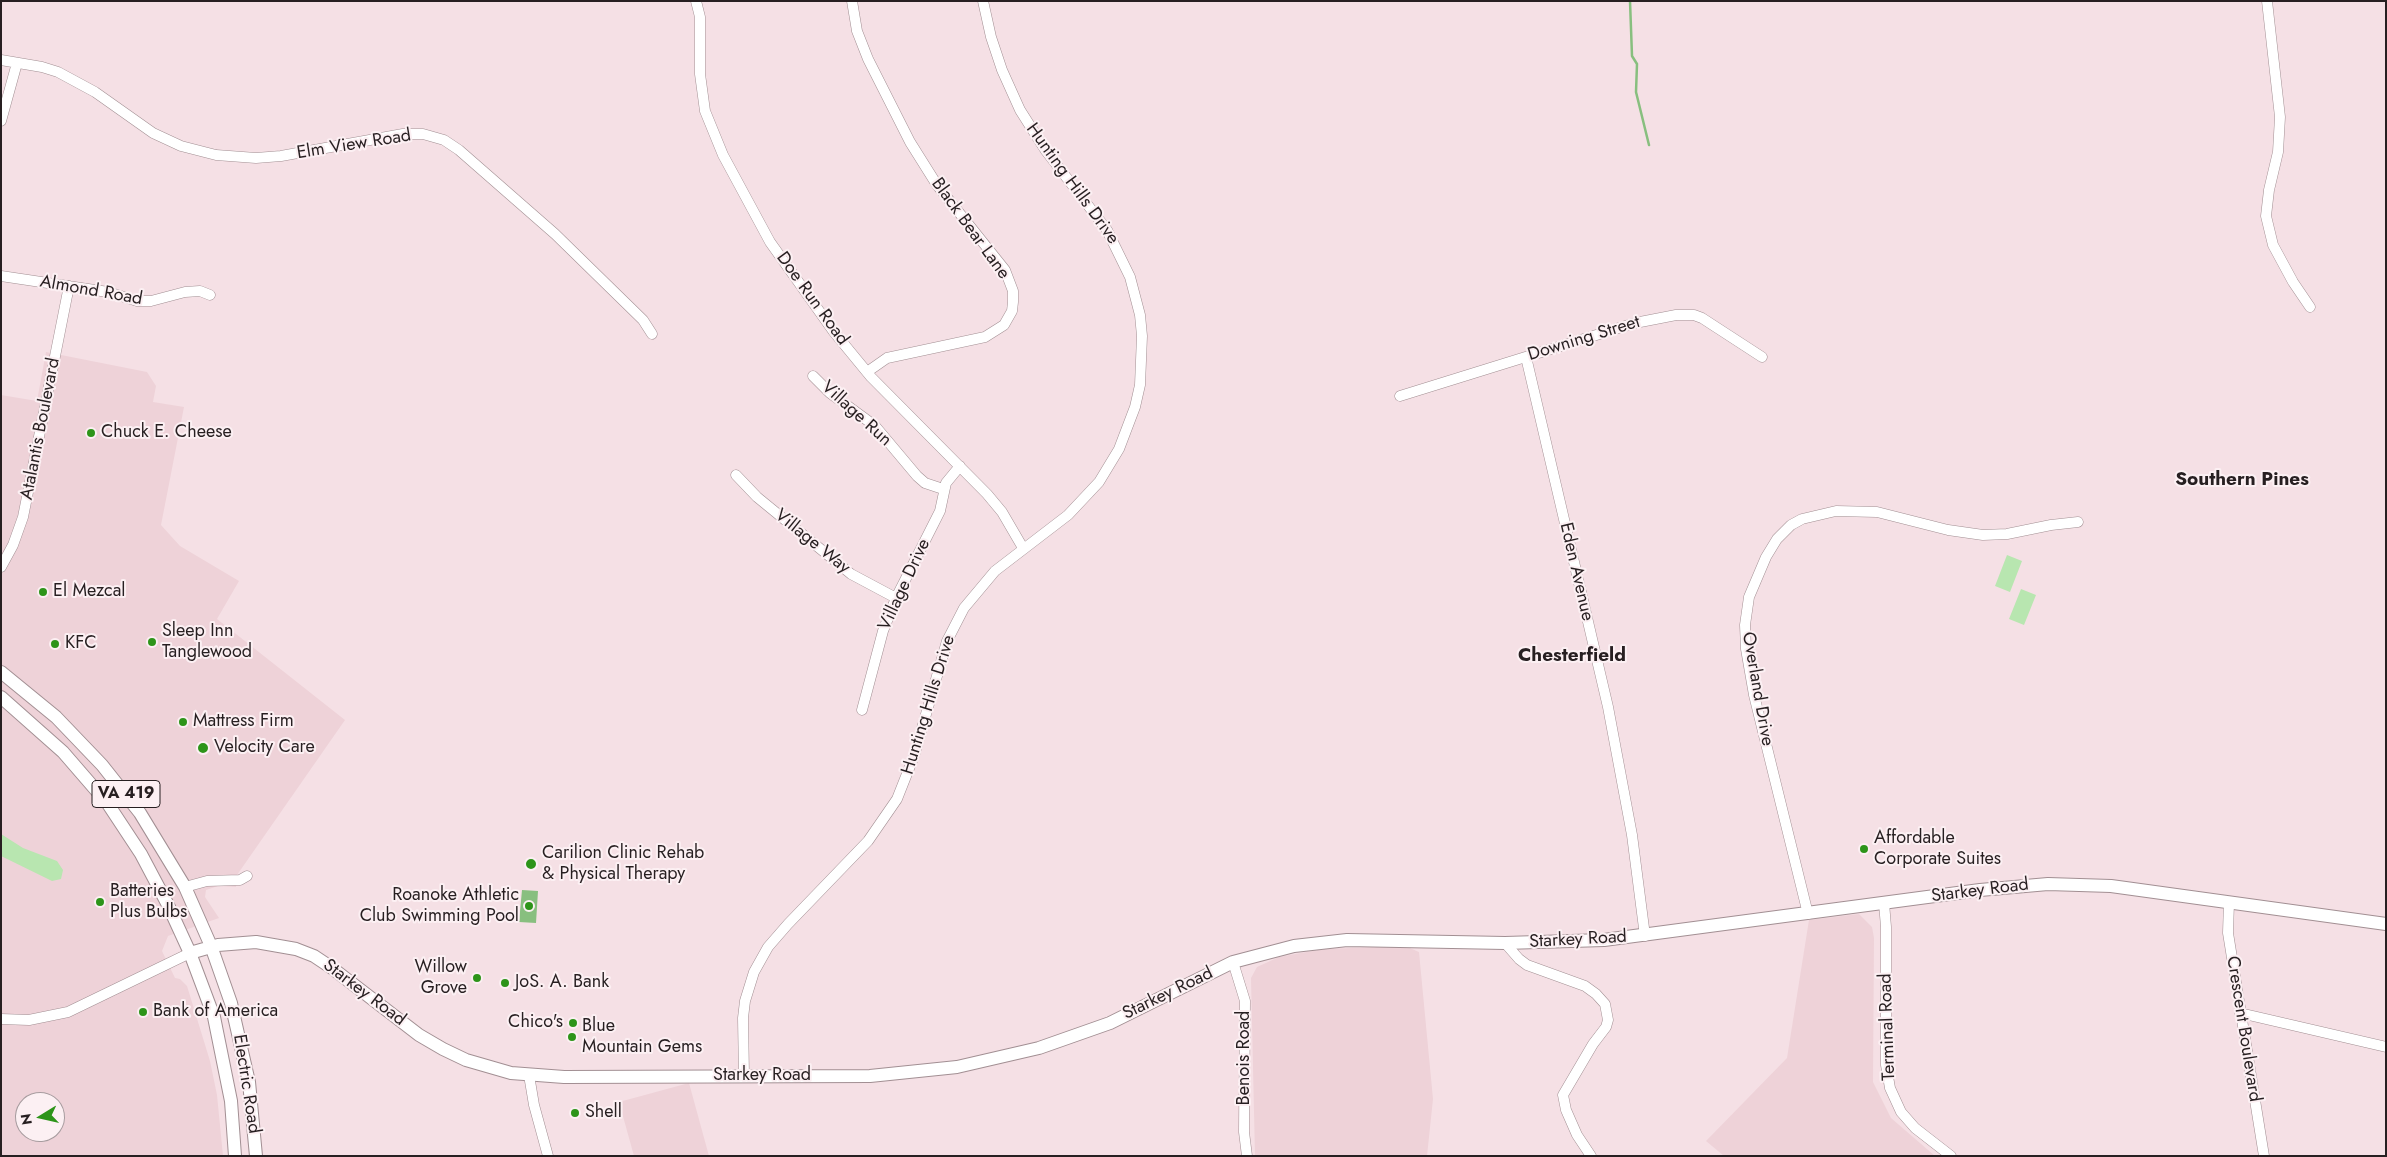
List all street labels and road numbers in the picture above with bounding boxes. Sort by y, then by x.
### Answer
street label: Hunting Hills Drive [1021,119,1123,249]
street label: Elm View Road [295,125,413,165]
street label: Black Bear Lane [926,174,1014,284]
street label: Doe Run Road [771,248,853,350]
street label: Almond Road [38,271,144,311]
street label: Downing Street [1525,312,1643,366]
street label: Atalantis Boulevard [17,356,65,502]
street label: Village Run [816,377,896,451]
street label: Village Way [770,505,854,579]
street label: Eden Avenue [1554,521,1598,623]
street label: Village Drive [874,536,936,634]
street label: Overland Drive [1736,630,1778,748]
street label: Hunting Hills Drive [898,633,960,777]
road number: VA 419 [92,781,160,808]
street label: Starkey Road [1930,874,2030,908]
street label: Starkey Road [1529,927,1627,953]
street label: Starkey Road [318,955,410,1031]
street label: Crescent Boulevard [2221,955,2265,1103]
street label: Starkey Road [1119,963,1217,1025]
street label: Terminal Road [1875,973,1901,1081]
street label: Benois Road [1234,1011,1256,1105]
street label: Electric Road [228,1033,264,1135]
street label: Starkey Road [713,1065,811,1087]

